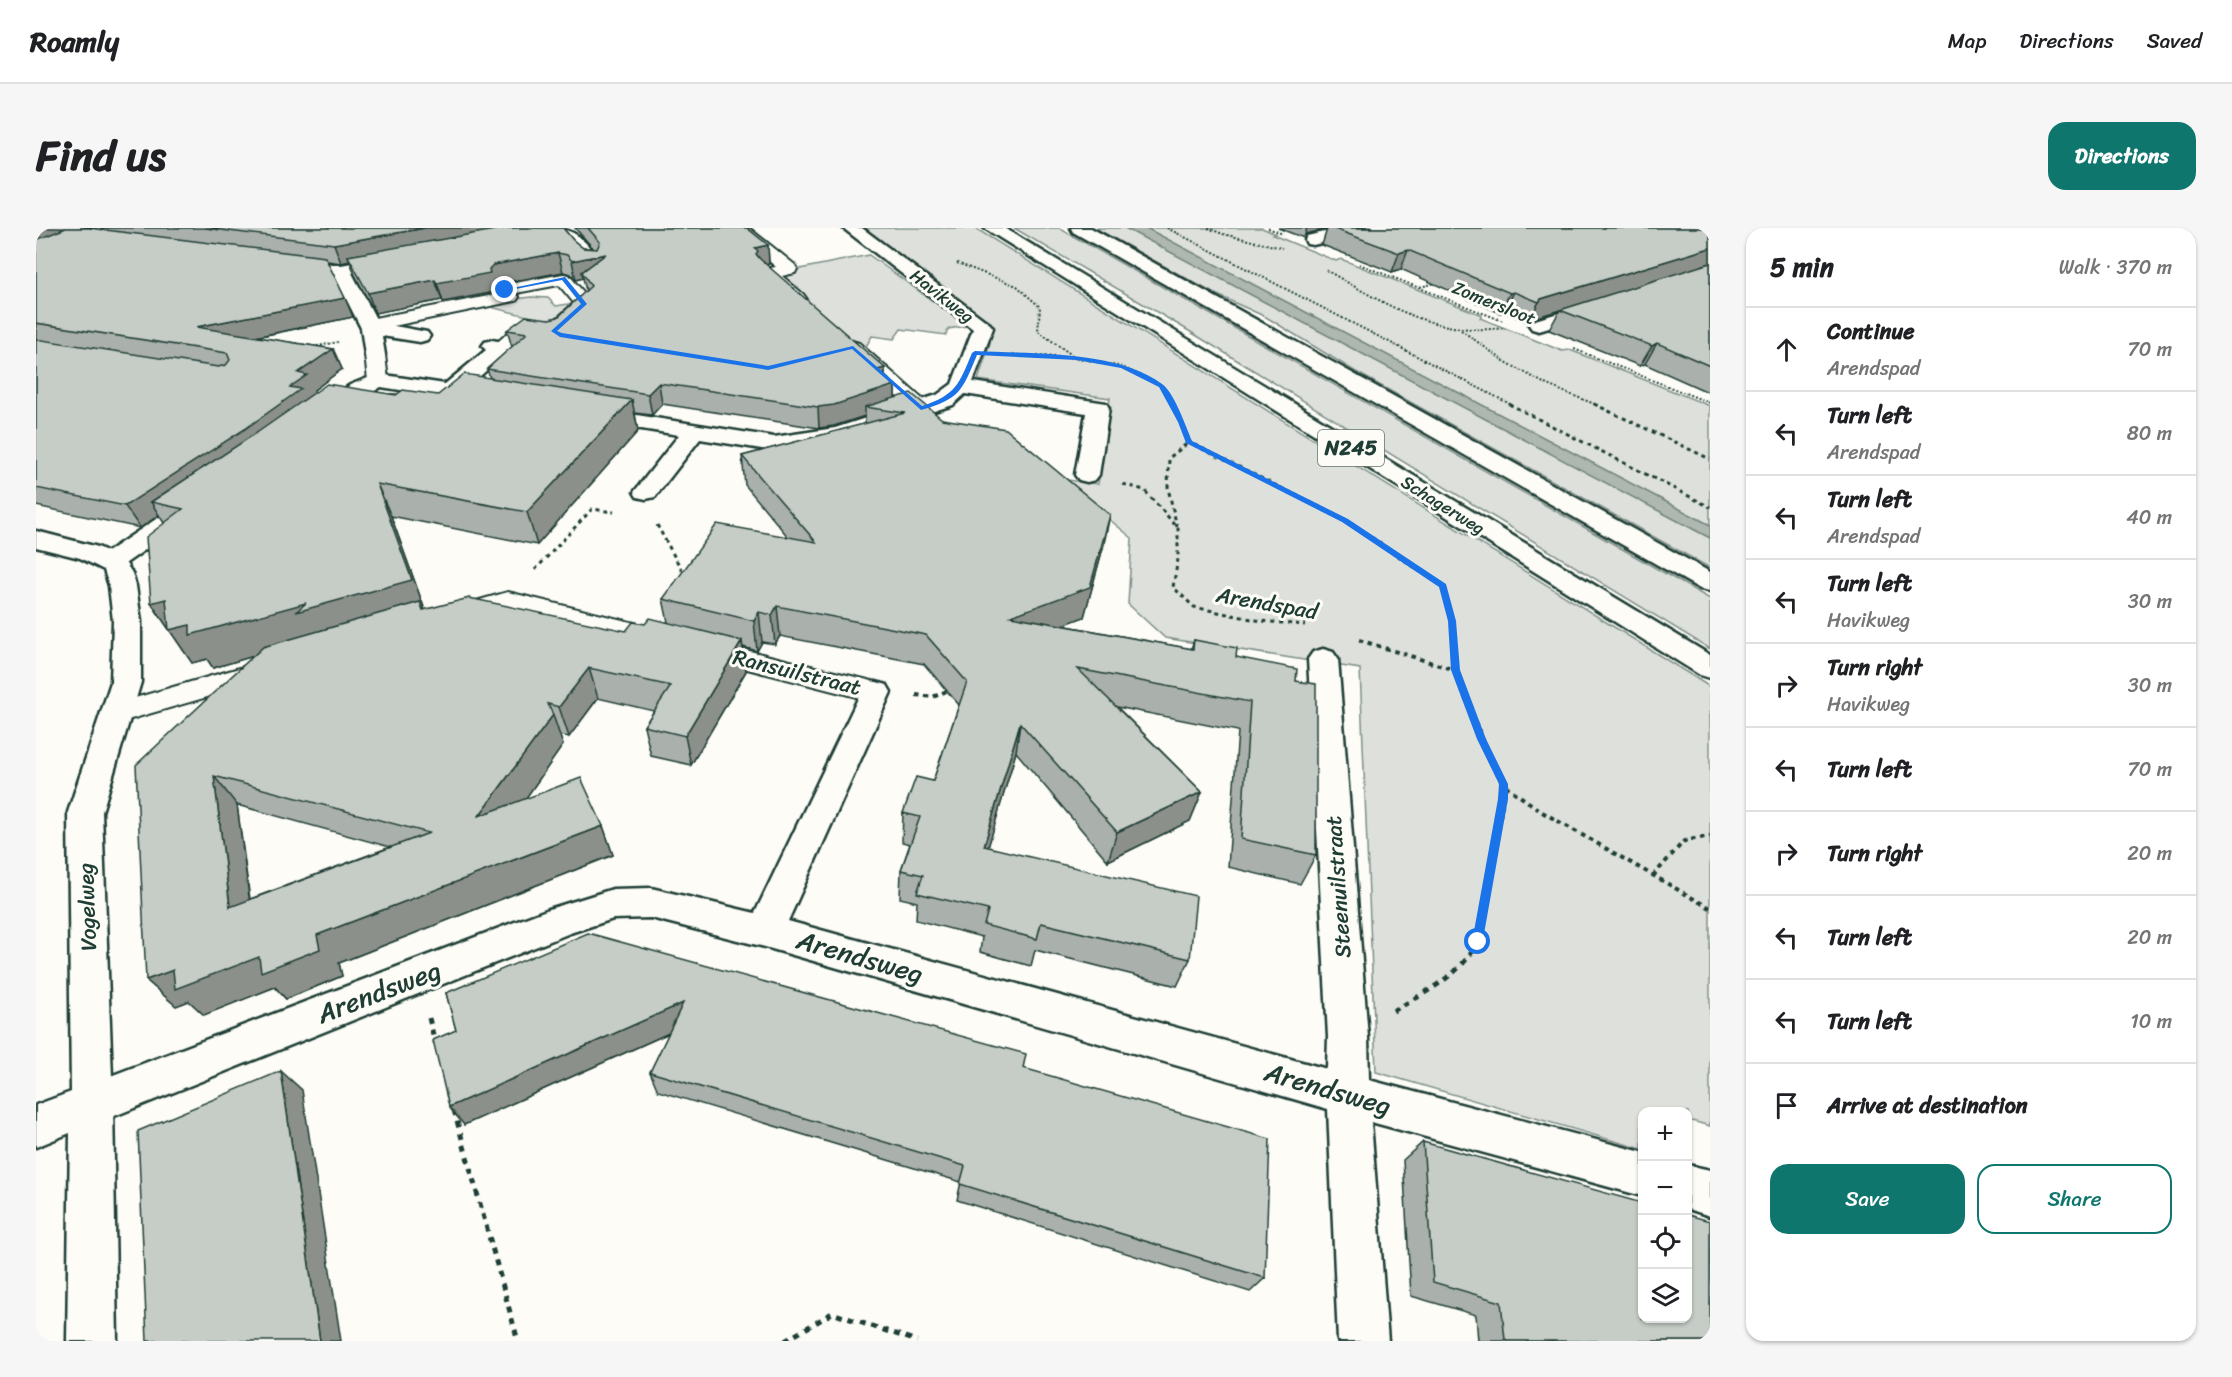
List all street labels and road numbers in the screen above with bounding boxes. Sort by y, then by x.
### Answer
street label: Havikweg [903,260,981,332]
street label: Zomersloot [1447,272,1541,334]
road number: N245 [1318,430,1384,466]
street label: Schagerweg [1394,466,1492,544]
street label: Arendspad [1212,575,1322,631]
street label: Ransuilstraat [729,637,866,707]
street label: Steenuilstraat [1314,814,1362,959]
street label: Vogelweg [66,862,108,952]
street label: Arendsweg [790,916,929,998]
street label: Arendsweg [309,946,448,1038]
street label: Arendsweg [1258,1048,1397,1130]

